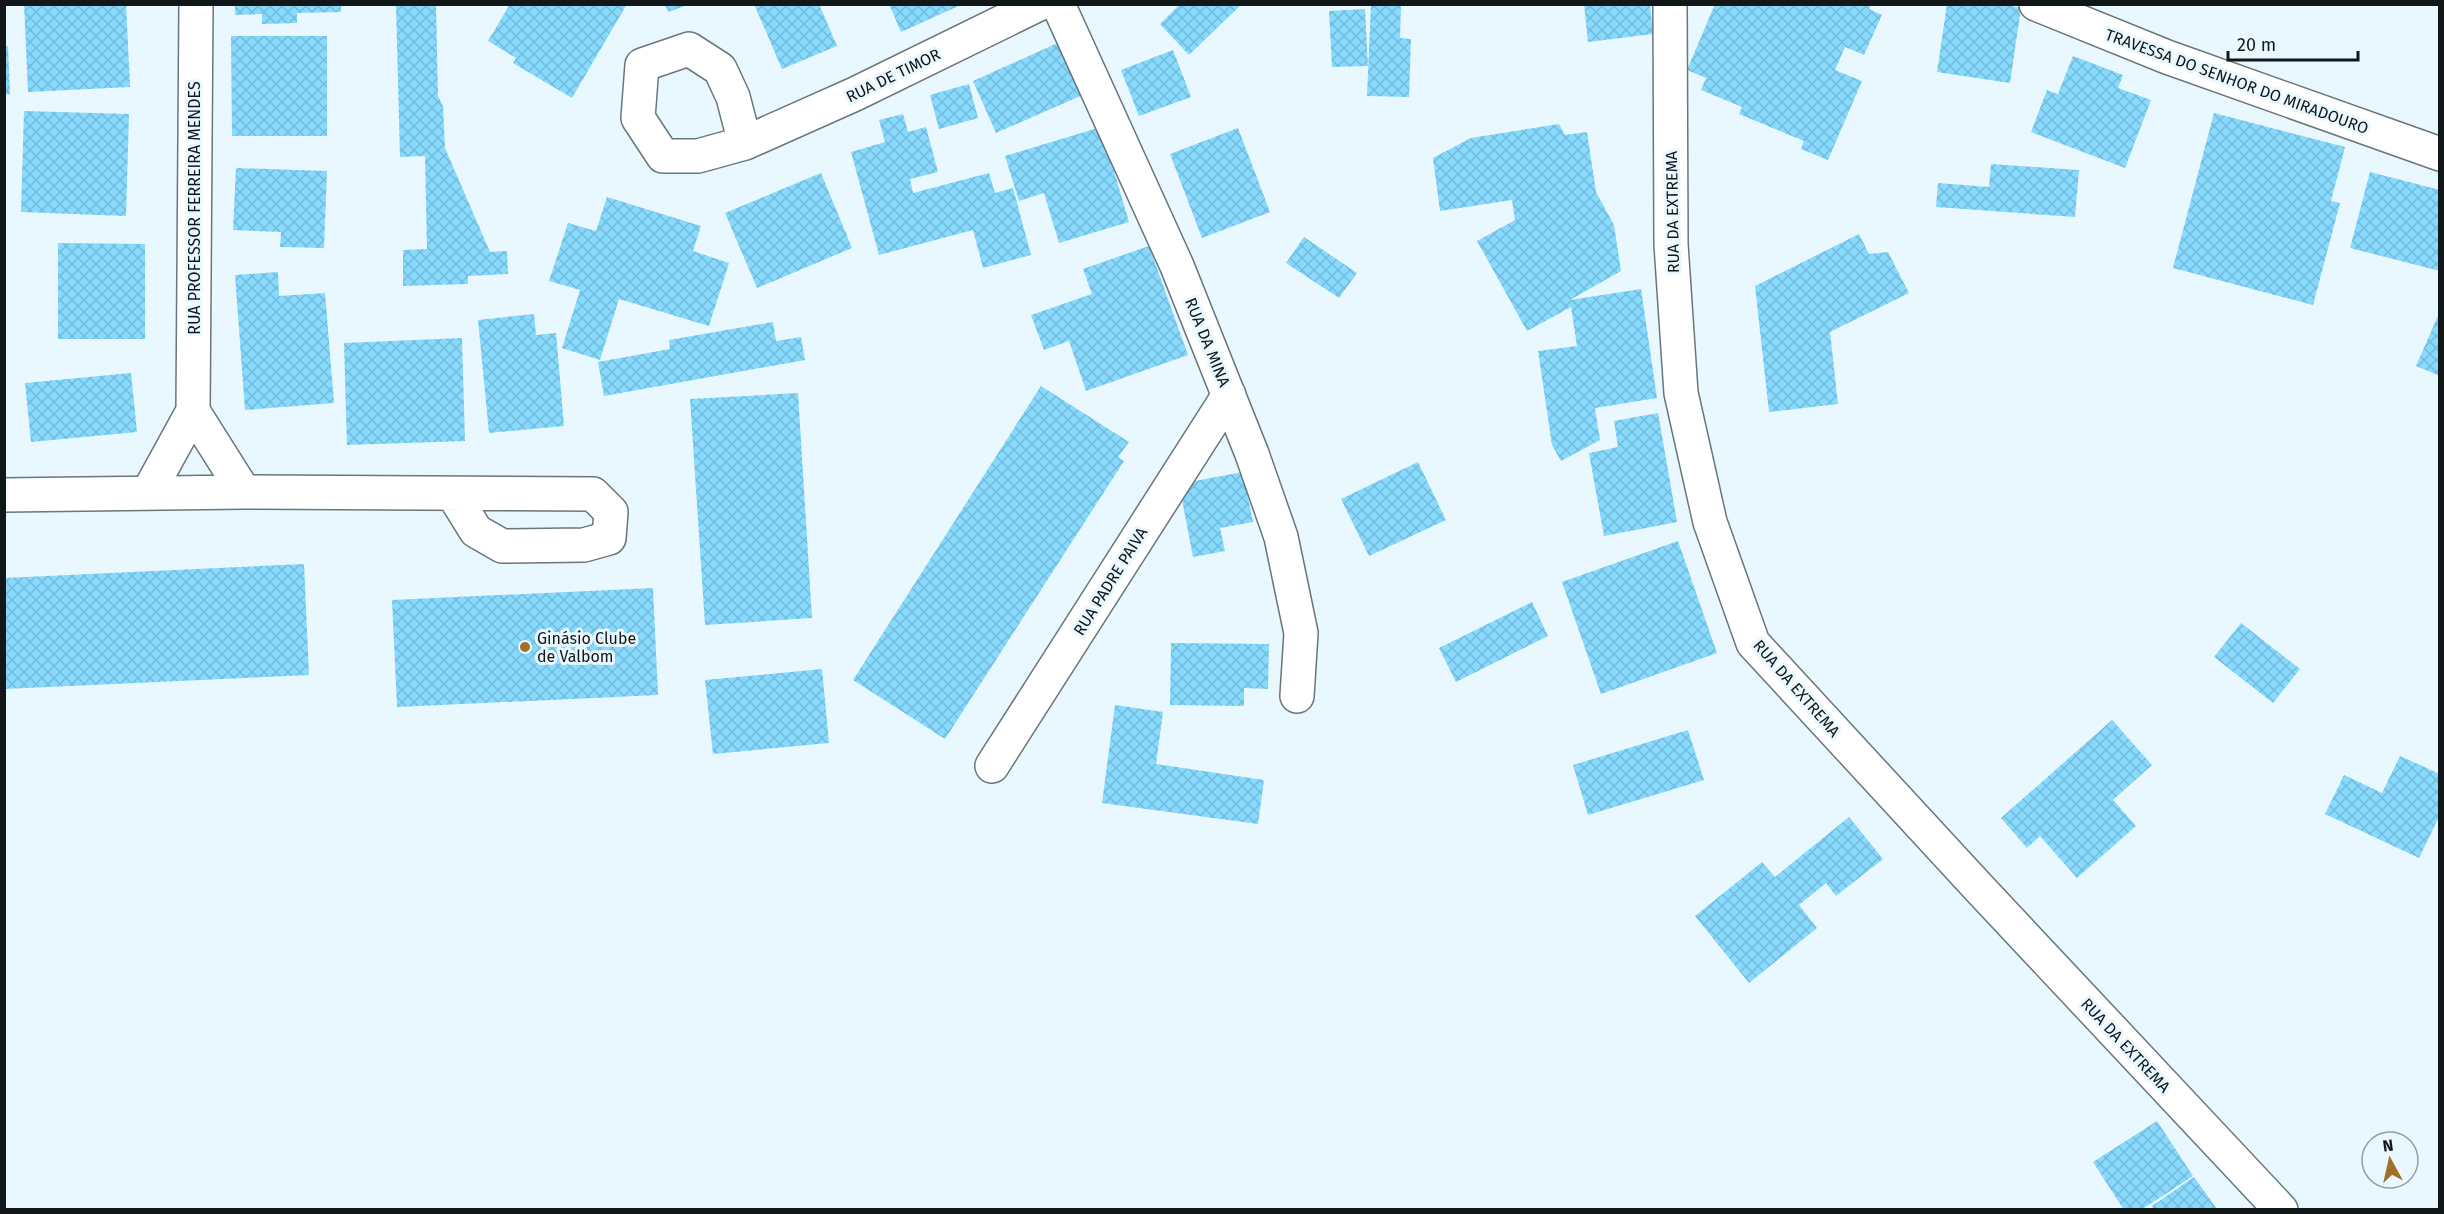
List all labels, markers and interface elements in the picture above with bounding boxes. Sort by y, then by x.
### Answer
scale bar [2228,24,2358,62]
street label: TRAVESSA DO SENHOR DO MIRADOURO [2103,25,2371,138]
text: 20 m [2237,34,2276,56]
street label: RUA DE TIMOR [843,44,944,106]
street label: RUA PROFESSOR FERREIRA MENDES [185,81,204,335]
street label: RUA DA EXTREMA [1662,150,1683,273]
street label: RUA DA MINA [1181,295,1234,390]
street label: RUA PADRE PAIVA [1070,523,1152,639]
place label: Ginásio Clube de Valbom [537,629,636,666]
street label: RUA DA EXTREMA [1749,636,1844,741]
marker: Ginásio Clube de Valbom [518,640,532,654]
street label: RUA DA EXTREMA [2077,994,2175,1097]
north arrow [2360,1130,2420,1190]
text: N [2381,1135,2395,1156]

